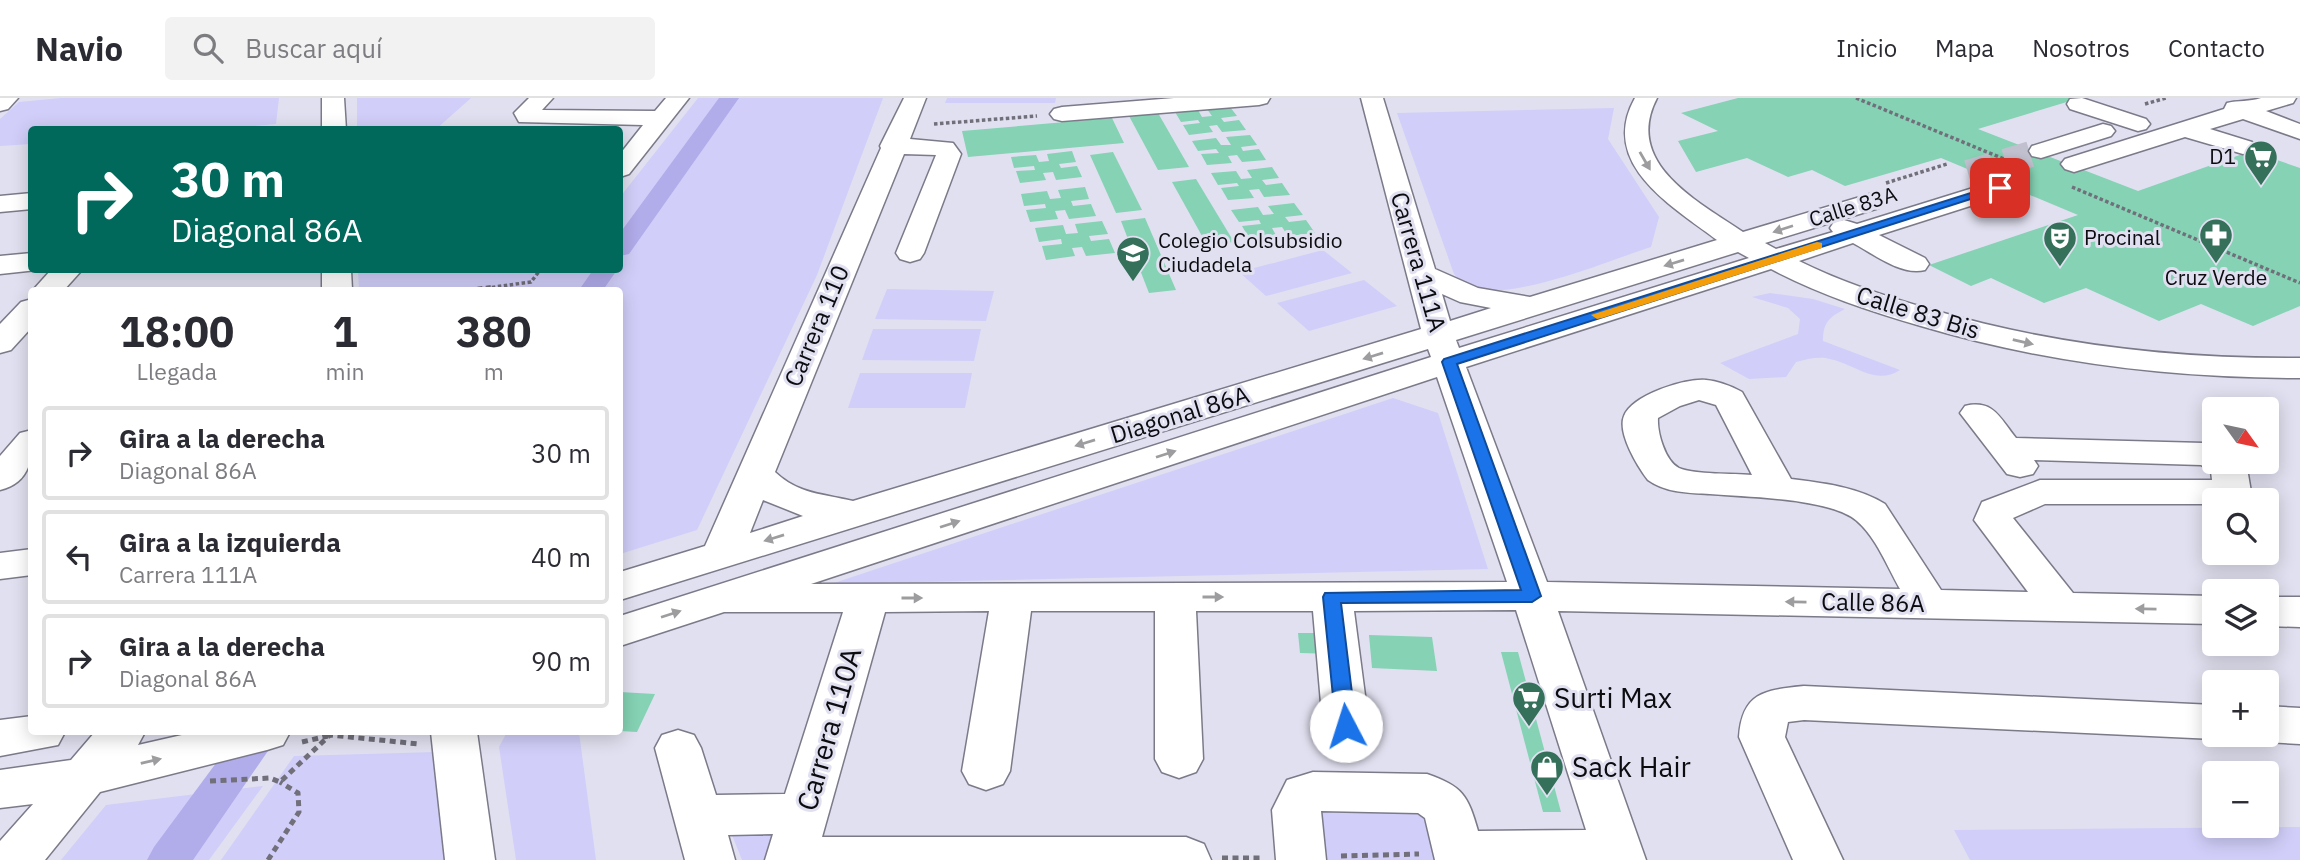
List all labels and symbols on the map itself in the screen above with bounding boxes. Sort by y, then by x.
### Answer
supermarket icon: D1 [2242,138,2280,187]
place label: D1 [2209,142,2236,170]
one-way arrow [1639,151,1651,170]
pin [1970,158,2030,218]
street label: Calle 83A [1805,179,1900,233]
street label: Carrera 111A [1384,188,1454,335]
pharmacy icon: Cruz Verde [2197,216,2235,265]
theatre icon: Procinal [2041,219,2079,268]
place label: Procinal [2084,223,2161,251]
one-way arrow [1772,224,1793,235]
place label: Colegio Colsubsidio Ciudadela [1158,226,1343,278]
school or university icon: Colegio Colsubsidio Ciudadela [1114,234,1152,283]
one-way arrow [1664,258,1685,269]
street label: Carrera 110 [776,260,856,391]
place label: Cruz Verde [2165,263,2267,291]
street label: Calle 83 Bis [1853,278,1984,346]
one-way arrow [2012,337,2034,348]
one-way arrow [1363,351,1384,361]
street label: Diagonal 86A [1106,378,1253,450]
north arrow [2202,397,2278,474]
one-way arrow [1075,439,1096,449]
one-way arrow [1156,448,1177,459]
one-way arrow [939,518,960,529]
one-way arrow [763,534,784,544]
street label: Calle 86A [1821,585,1925,619]
one-way arrow [1203,591,1225,603]
one-way arrow [902,592,924,604]
one-way arrow [1784,596,1806,607]
one-way arrow [2134,603,2156,615]
one-way arrow [660,609,681,619]
street label: Carrera 110A [788,643,869,815]
supermarket icon: Surti Max [1510,679,1548,728]
place label: Surti Max [1554,679,1672,716]
position arrow [1309,689,1383,763]
shop icon: Sack Hair [1528,748,1566,797]
place label: Sack Hair [1572,748,1691,785]
one-way arrow [140,755,162,766]

